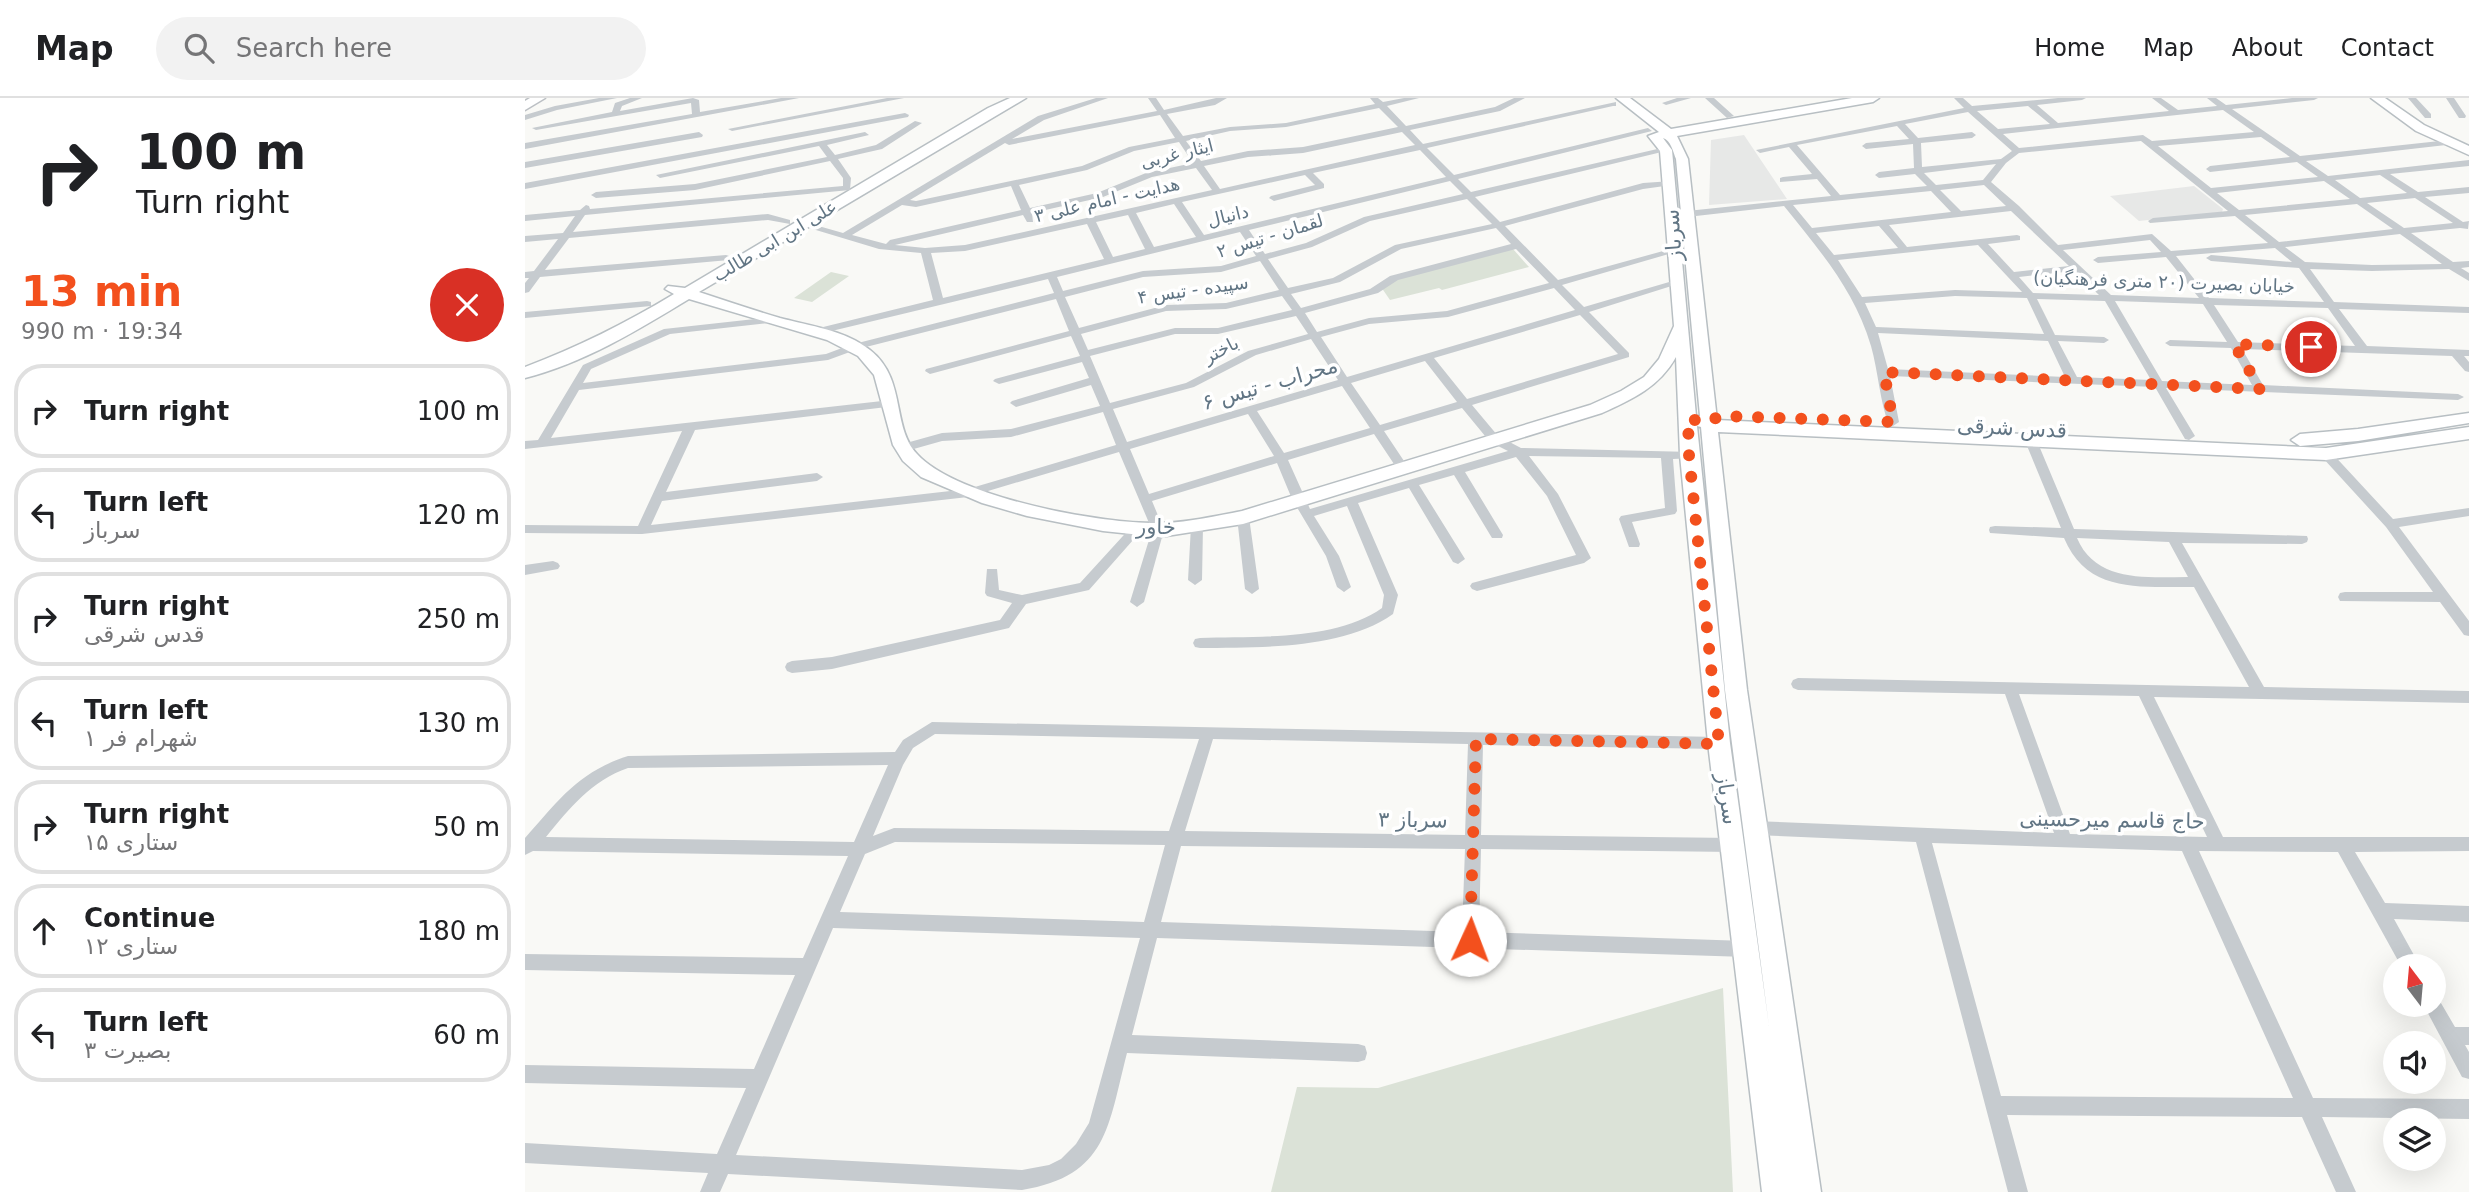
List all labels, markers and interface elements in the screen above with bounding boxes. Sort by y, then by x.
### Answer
search box [156,17,646,80]
text: Map [35,29,114,68]
icon: search [180,29,218,67]
text: Search here [236,33,392,63]
text: Home [2034,34,2105,62]
text: Map [2143,34,2194,62]
text: About [2232,34,2303,62]
text: Contact [2341,34,2434,62]
text: 100 m [136,124,306,181]
icon: right [21,126,112,217]
street label: ایثار غربی [1138,134,1216,174]
street label: هدایت - امام علی ۳ [1032,173,1182,226]
text: Turn right [136,183,289,221]
street label: علی ابن ابی طالب [709,195,841,287]
street label: دانیال [1205,200,1251,231]
street label: سرباز [1659,208,1687,263]
street label: لقمان - تیس ۲ [1214,209,1326,262]
street label: خیابان بصیرت (۲۰ متری فرهنگیان) [2033,266,2295,298]
text: 13 min [21,267,182,316]
button: close [430,268,504,342]
street label: سپیده - تیس ۴ [1136,271,1250,309]
pin [2281,317,2341,377]
text: 990 m · 19:34 [21,318,183,344]
icon: arrive [2292,328,2330,366]
street label: باختر [1199,332,1242,369]
street label: محراب - تیس ۶ [1199,353,1341,415]
icon: right [25,392,63,430]
text: Turn right [84,396,229,426]
text: 100 m [417,396,500,426]
street label: قدس شرقی [1956,413,2068,443]
text: Turn left [84,487,208,517]
icon: left [25,496,63,534]
text: 120 m [417,500,500,530]
street label: خاور [1135,515,1176,539]
text: سرباز [84,517,140,543]
text: Turn right [84,591,229,621]
icon: right [25,600,63,638]
text: 250 m [417,604,500,634]
text: قدس شرقی [84,621,205,647]
text: Turn left [84,695,208,725]
icon: left [25,704,63,742]
text: 130 m [417,708,500,738]
text: شهرام فر ۱ [84,725,198,751]
street label: سرباز [1711,771,1742,826]
text: Turn right [84,799,229,829]
street label: حاج قاسم میرحسینی [2019,806,2205,835]
street label: سرباز ۳ [1378,807,1448,833]
icon: right [25,808,63,846]
text: 50 m [433,812,500,842]
text: ستاری ۱۵ [84,829,178,855]
text: Continue [84,903,215,933]
position arrow [1433,903,1507,977]
icon: ahead [25,912,63,950]
text: 180 m [417,916,500,946]
text: ستاری ۱۲ [84,933,178,959]
north arrow [2383,954,2447,1017]
map controls [2383,954,2446,1171]
text: Turn left [84,1007,208,1037]
icon: left [25,1016,63,1054]
text: 60 m [433,1020,500,1050]
button: sound [2383,1031,2446,1094]
text: بصیرت ۳ [84,1037,171,1063]
button: layers [2383,1108,2446,1171]

